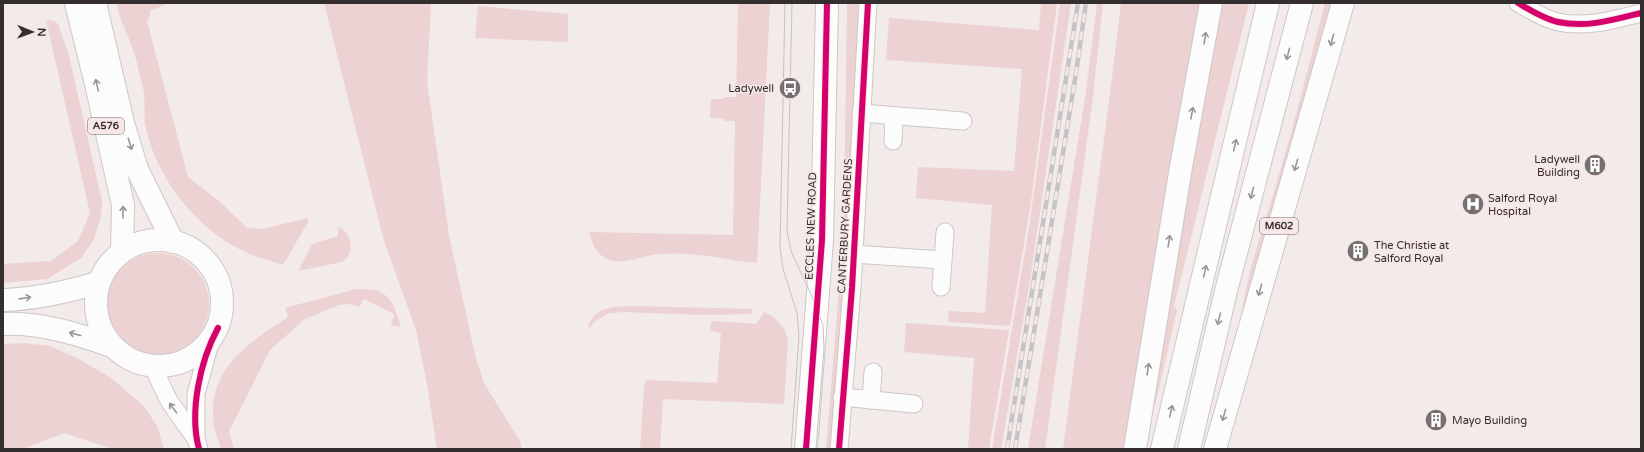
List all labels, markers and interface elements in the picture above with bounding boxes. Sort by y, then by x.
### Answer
north arrow [12,12,52,52]
text: N [35,28,48,37]
one-way arrow [1201,31,1209,44]
one-way arrow [1328,34,1335,47]
one-way arrow [1284,47,1292,60]
bus stop icon: Ladywell [777,75,803,101]
one-way arrow [92,79,100,92]
place label: Ladywell [728,82,774,95]
one-way arrow [1188,107,1196,120]
road number: A576 [88,118,124,134]
one-way arrow [127,138,134,151]
one-way arrow [1232,138,1239,151]
building icon: Ladywell Building [1582,152,1608,178]
place label: Ladywell Building [1534,153,1580,179]
street label: CANTERBURY GARDENS [835,158,855,294]
one-way arrow [1292,159,1299,172]
street label: ECCLES NEW ROAD [803,172,819,280]
one-way arrow [1247,187,1255,200]
hospital icon: Salford Royal Hospital [1460,191,1486,217]
place label: Salford Royal Hospital [1488,192,1557,218]
one-way arrow [119,206,127,219]
road number: M602 [1260,218,1298,234]
one-way arrow [1165,235,1173,248]
building icon: The Christie at Salford Royal [1345,238,1371,264]
place label: The Christie at Salford Royal [1374,239,1449,265]
one-way arrow [1201,265,1209,278]
one-way arrow [1256,284,1263,297]
one-way arrow [18,294,31,302]
one-way arrow [1215,313,1223,326]
one-way arrow [68,330,81,337]
one-way arrow [1144,363,1152,376]
one-way arrow [169,402,177,413]
one-way arrow [1168,405,1176,418]
building icon: Mayo Building [1423,407,1449,433]
one-way arrow [1220,408,1227,421]
place label: Mayo Building [1452,414,1527,427]

